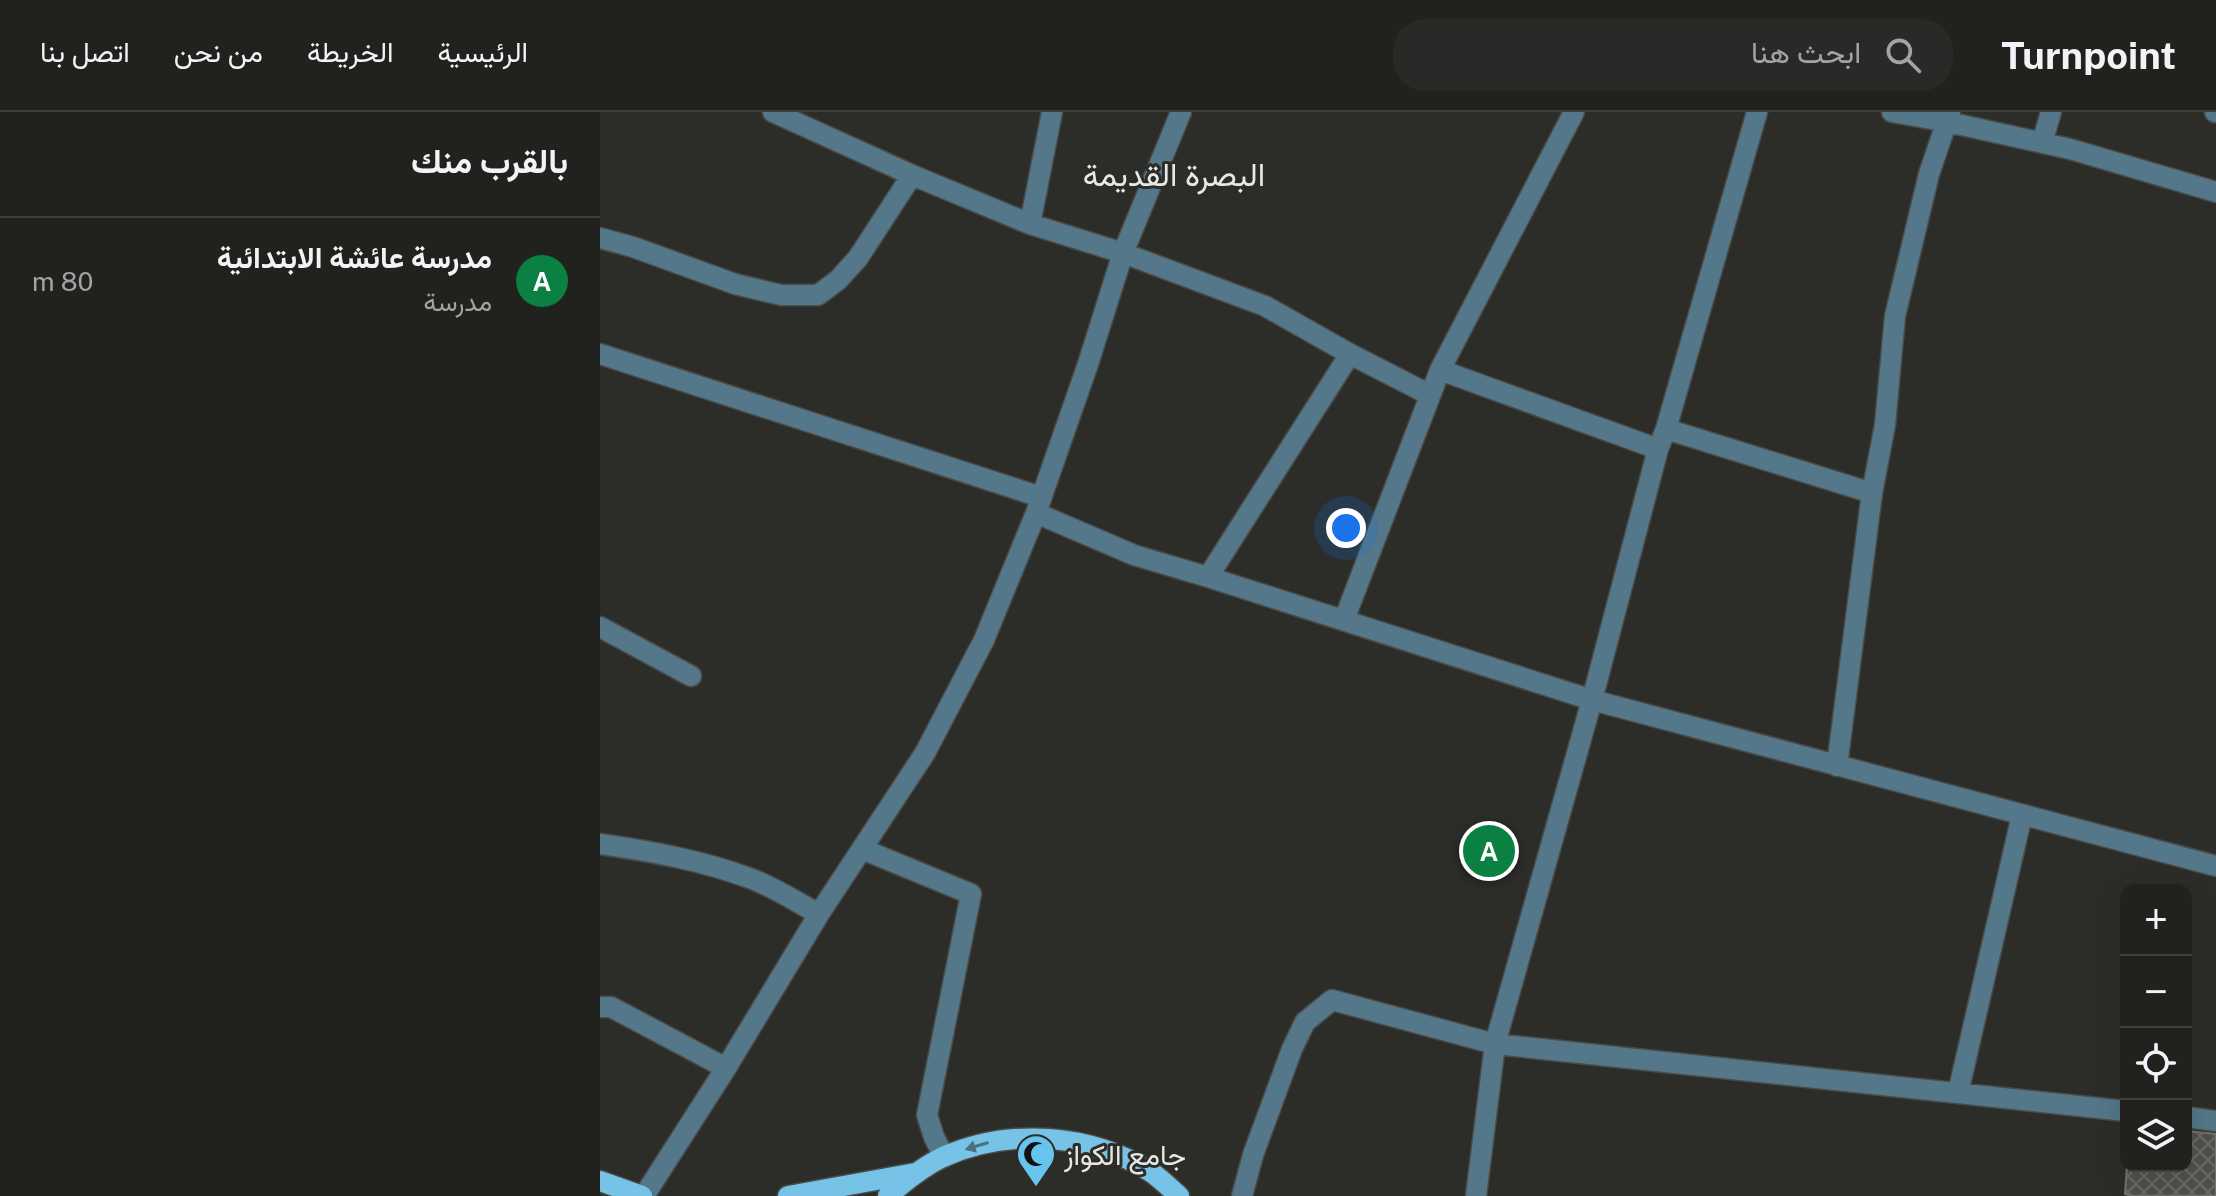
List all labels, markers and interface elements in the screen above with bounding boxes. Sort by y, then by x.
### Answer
search box [1393,19,1953,91]
icon: search [1881,33,1925,77]
text: Turnpoint [2001,33,2176,78]
text: ابحث هنا [1751,34,1861,70]
text: اتصل بنا [40,35,130,68]
text: من نحن [174,35,263,68]
text: الخريطة [307,35,394,68]
text: الرئيسية [438,35,528,68]
text: بالقرب منك [411,141,568,181]
district label: البصرة القديمة [1083,156,1265,195]
text: مدرسة عائشة الابتدائية [217,239,492,275]
text: 80 m [32,266,93,297]
text: A [533,266,551,297]
text: مدرسة [423,286,492,317]
your location [1326,508,1366,548]
pin: A [1463,821,1515,881]
map controls [2120,884,2192,1172]
button: + [2120,884,2192,956]
button: − [2120,956,2192,1028]
button: locate [2120,1028,2192,1100]
button: layers [2120,1100,2192,1172]
mosque icon: جامع الكواز [1015,1133,1057,1188]
place label: جامع الكواز [1063,1138,1186,1175]
one-way arrow [965,1141,989,1153]

